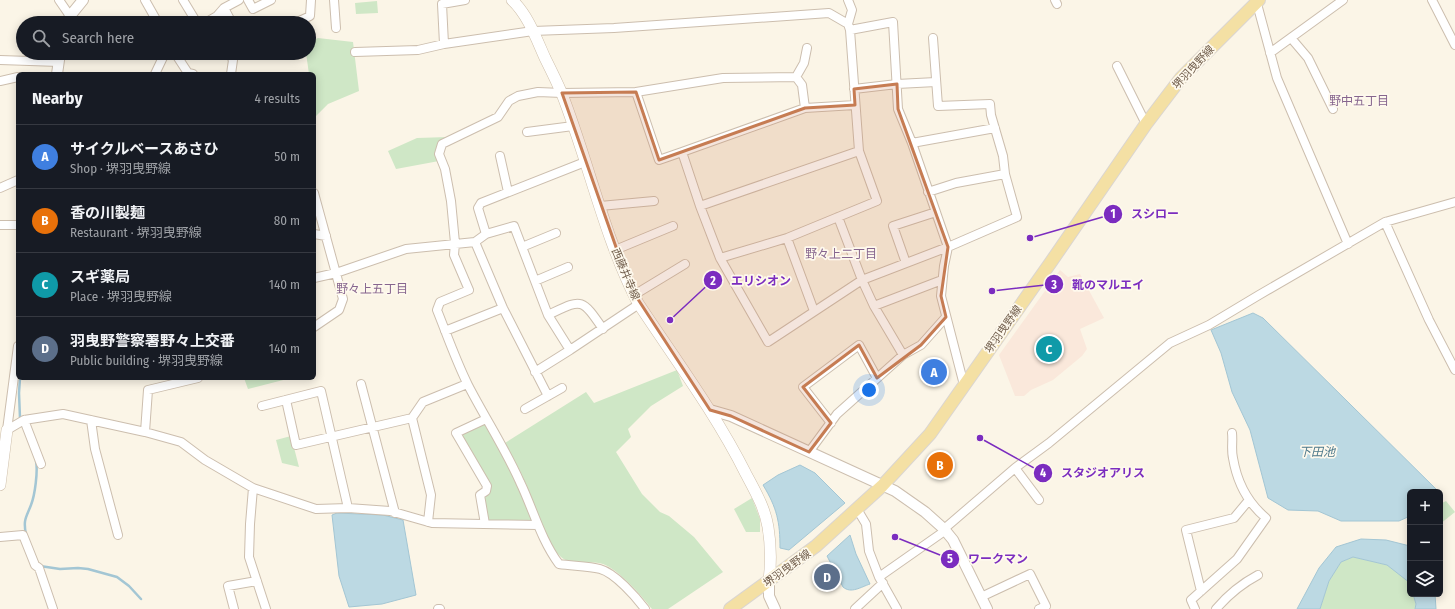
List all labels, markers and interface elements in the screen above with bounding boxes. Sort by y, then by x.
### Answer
search box [16,16,316,60]
icon: search [30,27,52,49]
text: Search here [62,29,134,47]
street label: 堺羽曳野線 [1170,43,1217,92]
text: Nearby [32,88,83,109]
text: 4 results [254,91,300,106]
district label: 野中五丁目 [1329,94,1389,108]
text: サイクルベースあさひ [70,140,219,158]
text: A [41,149,49,164]
text: 50 m [274,149,300,164]
text: Shop · 堺羽曳野線 [70,161,171,176]
callout: スシロー [1103,202,1187,226]
text: 香の川製麺 [70,204,145,222]
text: 1 [1110,207,1116,221]
text: スシロー [1131,207,1179,221]
text: B [41,213,49,228]
text: 80 m [274,213,300,228]
text: Restaurant · 堺羽曳野線 [70,225,202,240]
street label: 西藤井寺線 [609,246,642,302]
district label: 野々上二丁目 [805,247,877,261]
text: スギ薬局 [70,268,130,286]
callout: エリシオン [703,268,799,292]
callout: 靴のマルエイ [1044,272,1152,296]
text: 2 [709,274,716,288]
text: エリシオン [731,274,791,288]
text: C [42,277,48,292]
text: 140 m [269,277,300,292]
text: 3 [1050,278,1057,292]
text: 靴のマルエイ [1072,278,1144,292]
district label: 野々上五丁目 [336,282,408,296]
text: Place · 堺羽曳野線 [70,289,172,304]
street label: 堺羽曳野線 [982,303,1025,356]
text: 羽曳野警察署野々上交番 [70,332,235,350]
pin: C [1036,334,1062,364]
text: D [41,341,49,356]
text: 140 m [269,341,300,356]
text: Public building · 堺羽曳野線 [70,353,223,368]
pin: A [921,357,947,387]
your location [859,380,879,400]
water label: 下田池 [1299,445,1336,459]
pin: B [927,450,953,480]
callout: スタジオアリス [1033,461,1153,485]
text: 4 [1040,466,1046,480]
text: スタジオアリス [1061,466,1145,480]
map controls [1407,489,1443,597]
button: + [1407,489,1443,525]
button: − [1407,525,1443,561]
street label: 堺羽曳野線 [761,547,813,590]
callout: ワークマン [940,547,1036,571]
text: 5 [947,552,953,566]
text: ワークマン [968,552,1028,566]
button: layers [1407,561,1443,597]
pin: D [814,562,840,592]

